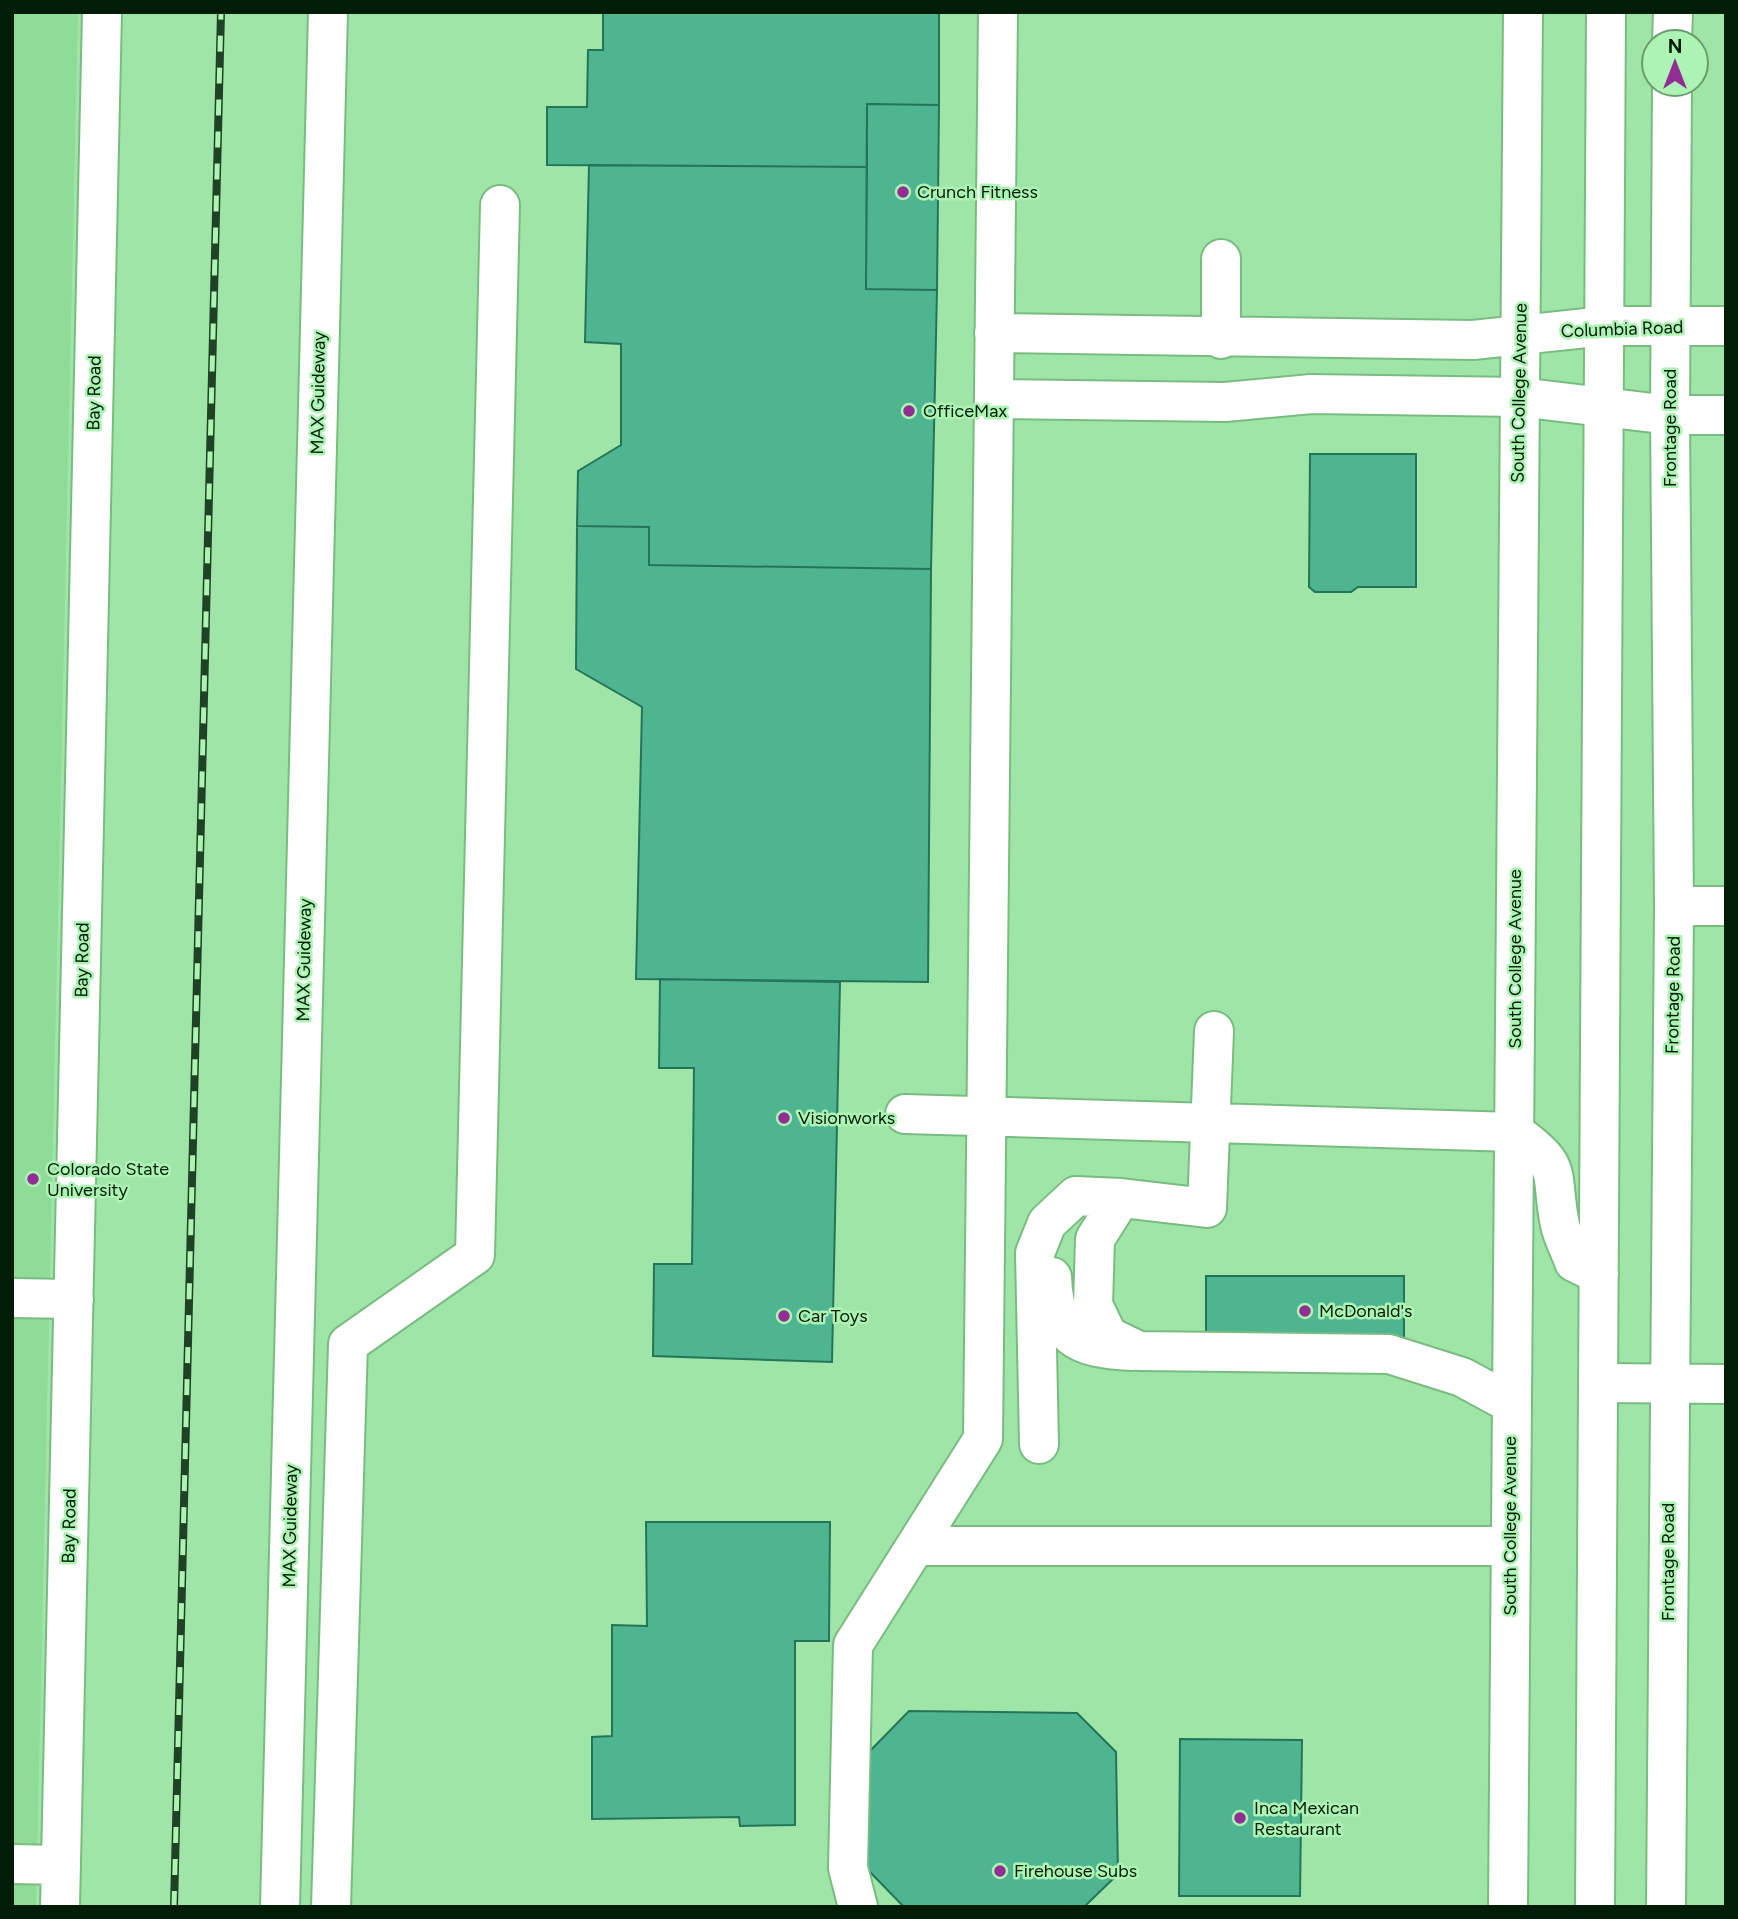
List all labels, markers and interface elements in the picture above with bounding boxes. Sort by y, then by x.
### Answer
north arrow [1640,28,1710,98]
text: N [1668,35,1682,58]
place label: Crunch Fitness [917,181,1038,203]
marker: Crunch Fitness [895,184,911,200]
street label: South College Avenue [1506,303,1532,483]
street label: Columbia Road [1560,316,1684,342]
street label: MAX Guideway [306,331,330,455]
street label: Bay Road [82,355,106,431]
street label: Frontage Road [1659,369,1681,487]
place label: OfficeMax [923,400,1007,422]
marker: OfficeMax [901,403,917,419]
street label: South College Avenue [1504,869,1526,1049]
street label: MAX Guideway [292,898,316,1022]
street label: Bay Road [70,922,94,998]
street label: Frontage Road [1661,936,1685,1054]
place label: Visionworks [798,1107,895,1129]
marker: Visionworks [776,1110,792,1126]
place label: Colorado State University [47,1158,169,1201]
marker: Colorado State University [25,1171,41,1187]
place label: McDonald's [1319,1300,1413,1322]
marker: McDonald's [1297,1303,1313,1319]
place label: Car Toys [798,1305,868,1327]
marker: Car Toys [776,1308,792,1324]
street label: South College Avenue [1499,1436,1521,1616]
street label: MAX Guideway [278,1464,302,1588]
street label: Bay Road [57,1488,81,1564]
street label: Frontage Road [1657,1503,1679,1621]
place label: Inca Mexican Restaurant [1254,1797,1359,1840]
marker: Inca Mexican Restaurant [1232,1810,1248,1826]
place label: Firehouse Subs [1014,1860,1137,1882]
marker: Firehouse Subs [992,1863,1008,1879]

